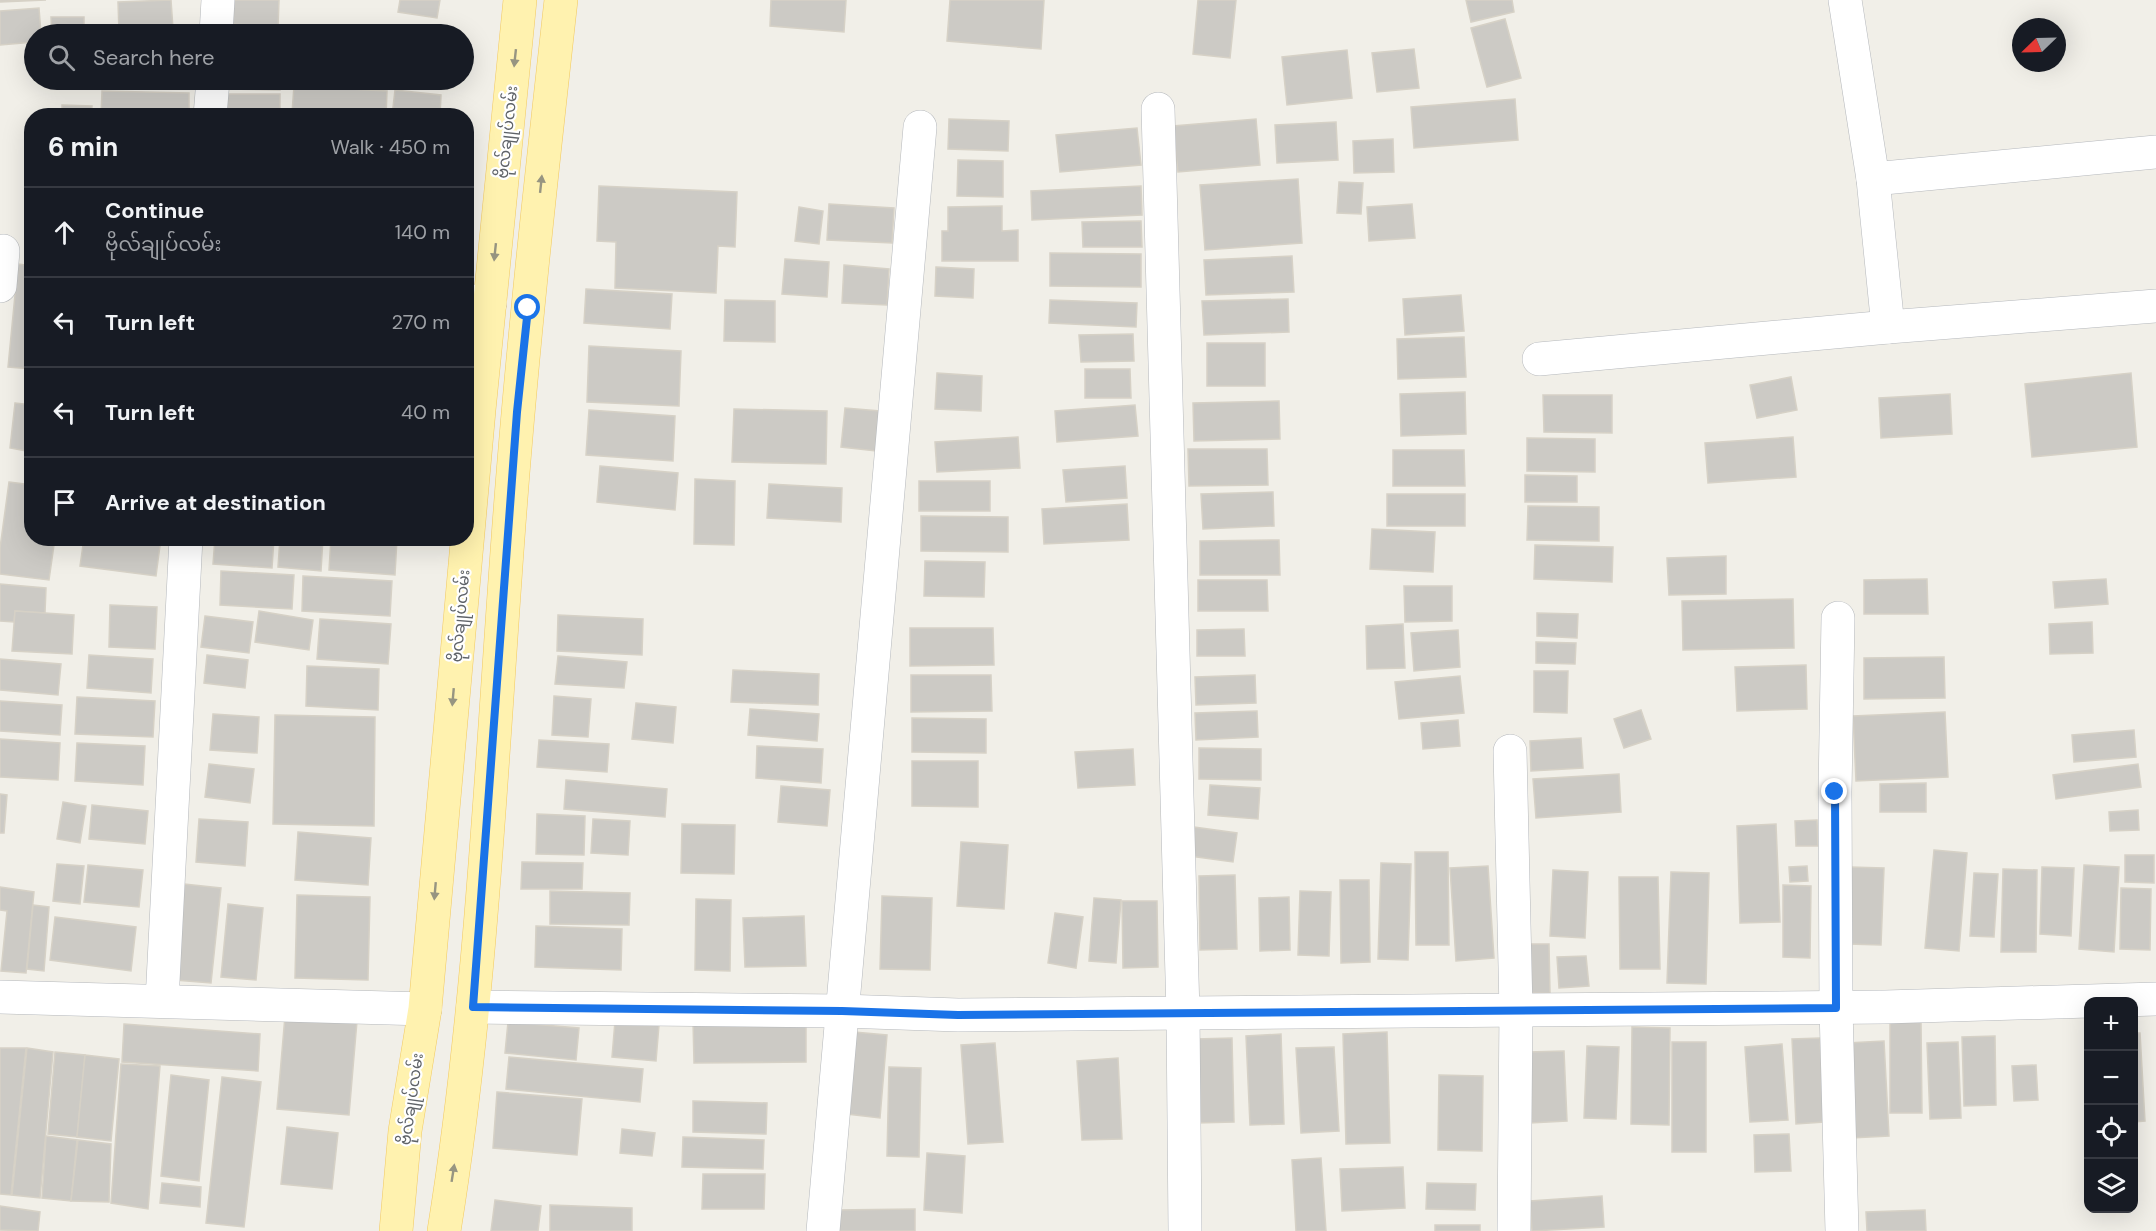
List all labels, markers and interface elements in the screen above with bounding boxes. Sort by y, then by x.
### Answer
north arrow [2012,18,2066,72]
search box [24,24,474,90]
icon: search [45,41,78,74]
text: Search here [93,43,214,72]
one-way arrow [510,49,520,68]
street label: ဗိုလ်ချုပ်လမ်း [491,84,526,180]
text: 6 min [48,130,118,164]
text: Walk · 450 m [330,134,450,160]
one-way arrow [536,175,546,194]
text: Continue [105,196,204,225]
icon: ahead [48,216,81,249]
text: 140 m [395,219,450,245]
text: ဗိုလ်ချုပ်လမ်း [105,231,221,257]
one-way arrow [490,243,500,262]
route start [514,294,540,320]
icon: left [48,306,81,339]
text: Turn left [105,308,195,337]
text: 270 m [392,309,450,335]
icon: left [48,396,81,429]
text: Turn left [105,398,195,427]
text: 40 m [401,399,450,425]
icon: arrive [48,486,81,519]
text: Arrive at destination [105,488,326,517]
street label: ဗိုလ်ချုပ်လမ်း [444,569,479,664]
one-way arrow [448,688,458,707]
route end [1821,778,1847,804]
one-way arrow [430,882,440,901]
map controls [2084,997,2138,1213]
button: + [2084,997,2138,1051]
street label: ဗိုလ်ချုပ်လမ်း [393,1051,432,1147]
button: − [2084,1051,2138,1105]
button: locate [2084,1105,2138,1159]
button: layers [2084,1159,2138,1213]
one-way arrow [449,1164,458,1183]

